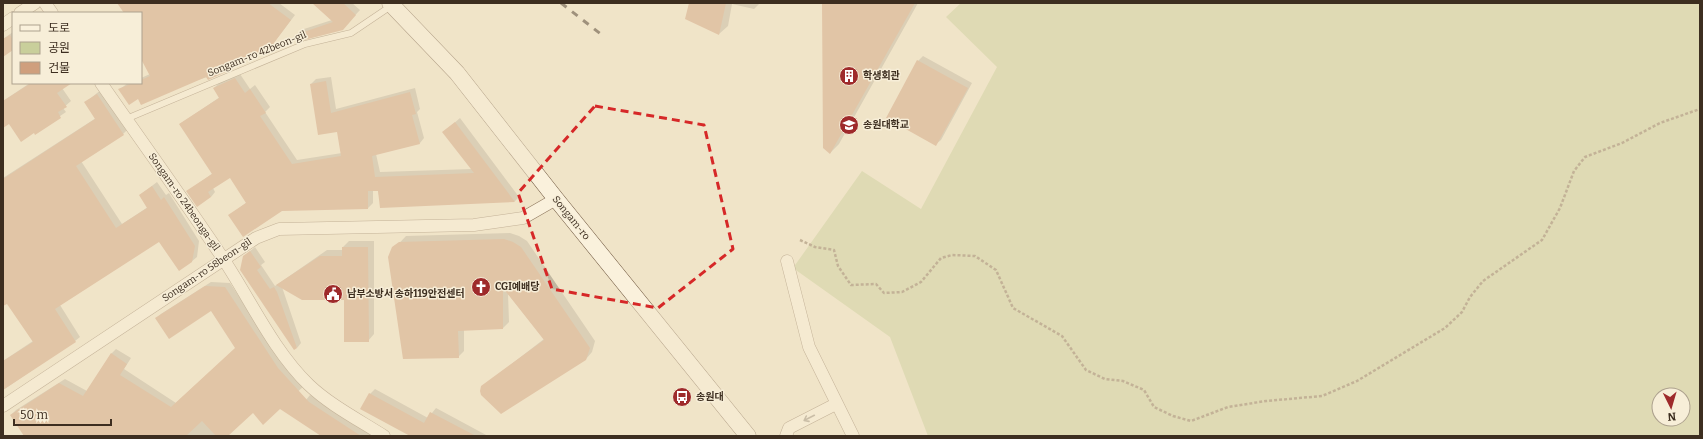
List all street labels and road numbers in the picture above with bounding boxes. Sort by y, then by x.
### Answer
street label: Songam-ro 42beon-gil [206,29,308,79]
street label: Songam-ro 24beonga-gil [146,151,222,253]
street label: Songam-ro [550,194,592,243]
street label: Songam-ro 58beon-gil [160,235,254,304]

